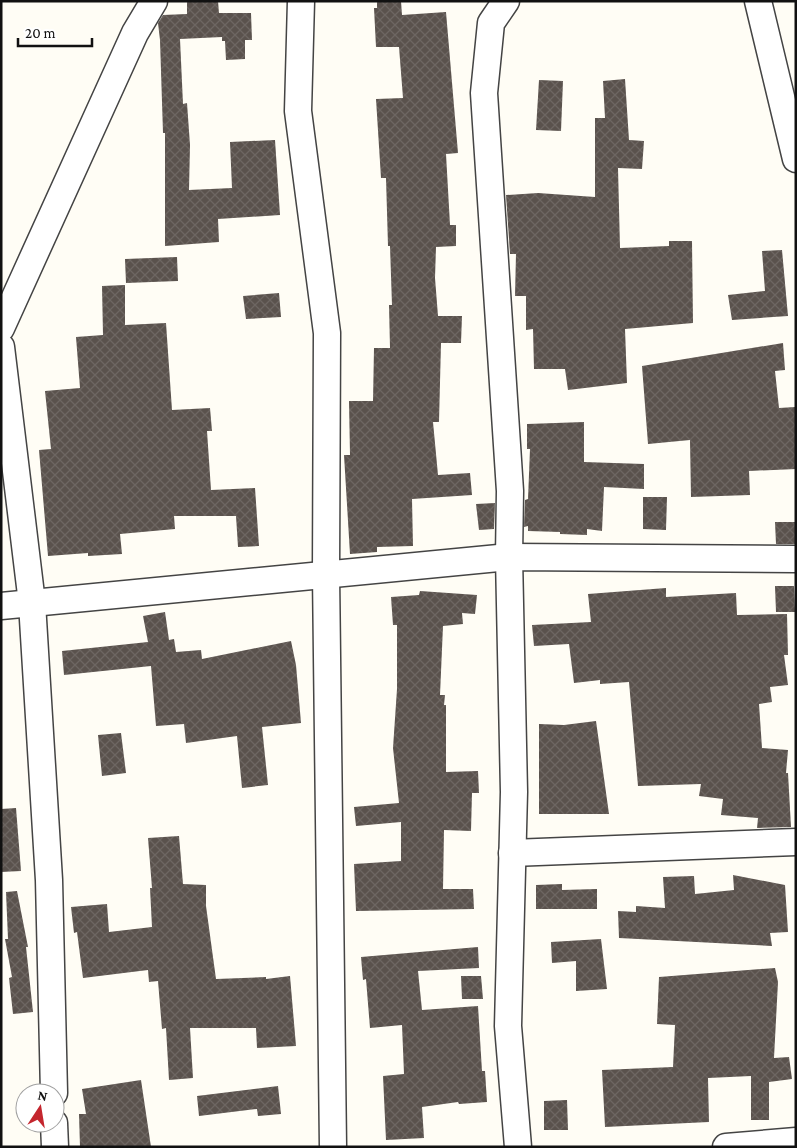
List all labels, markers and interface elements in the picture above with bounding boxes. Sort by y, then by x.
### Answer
scale bar [18,15,91,47]
text: 20 m [25,25,56,41]
north arrow [15,1083,65,1133]
text: N [36,1086,49,1104]

